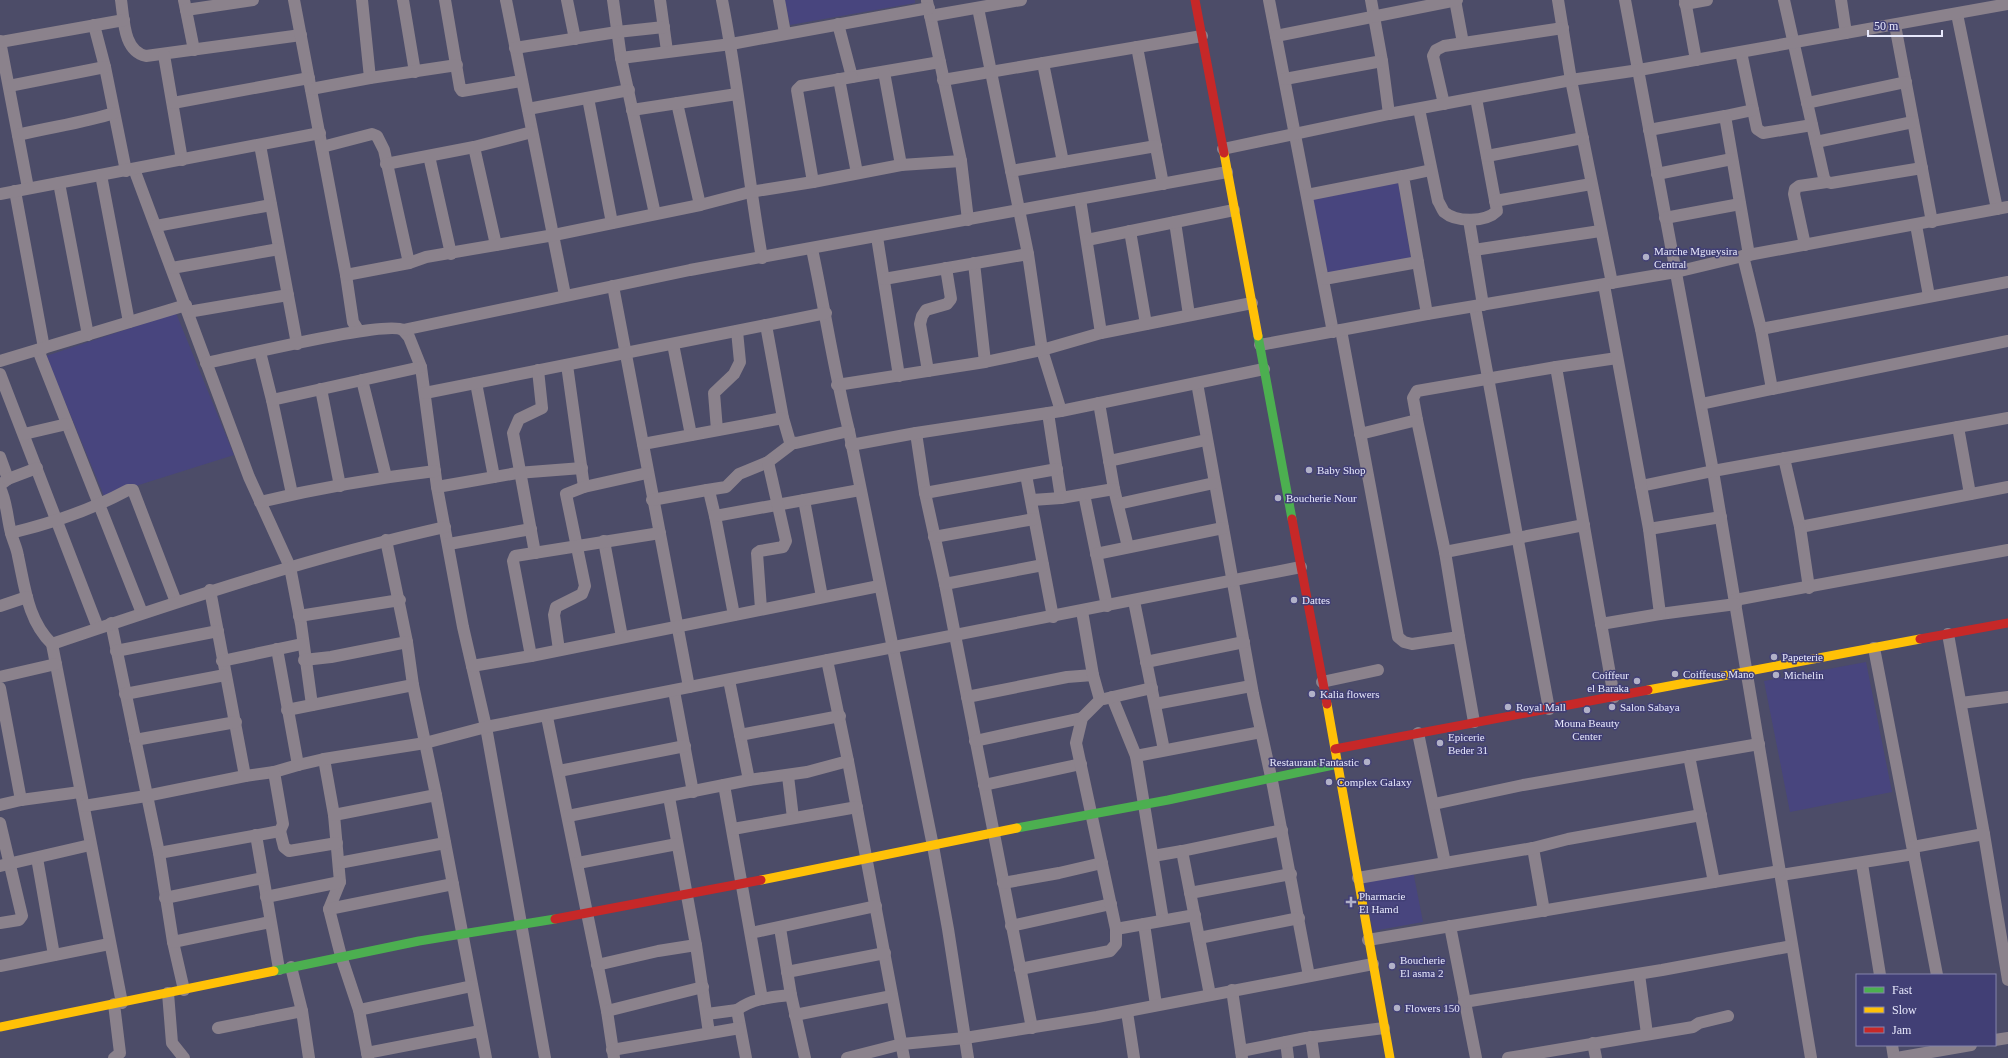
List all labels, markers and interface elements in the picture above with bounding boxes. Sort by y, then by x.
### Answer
scale bar [1868,12,1942,38]
text: 50 m [1874,19,1899,33]
place label: Marche Mgueysira Central [1654,245,1738,270]
marker: Marche Mgueysira Central [1641,252,1651,262]
place label: Baby Shop [1317,464,1366,476]
marker: Baby Shop [1304,465,1314,475]
place label: Boucherie Nour [1286,492,1357,504]
marker: Boucherie Nour [1273,493,1283,503]
place label: Dattes [1302,594,1330,606]
marker: Dattes [1289,595,1299,605]
place label: Papeterie [1782,651,1823,663]
marker: Papeterie [1769,652,1779,662]
place label: Coiffeuse Mano [1683,668,1754,680]
place label: Coiffeur el Baraka [1587,669,1629,694]
marker: Coiffeuse Mano [1670,669,1680,679]
place label: Michelin [1784,669,1824,681]
marker: Michelin [1771,670,1781,680]
marker: Coiffeur el Baraka [1632,676,1642,686]
place label: Kalia flowers [1320,688,1380,700]
marker: Kalia flowers [1307,689,1317,699]
place label: Royal Mall [1516,701,1566,713]
place label: Salon Sabaya [1620,701,1680,713]
marker: Royal Mall [1503,702,1513,712]
marker: Salon Sabaya [1607,702,1617,712]
marker: Mouna Beauty Center [1582,705,1592,715]
place label: Mouna Beauty Center [1554,717,1620,742]
place label: Epicerie Beder 31 [1448,731,1488,756]
marker: Epicerie Beder 31 [1435,738,1445,748]
place label: Restaurant Fantastic [1269,756,1359,768]
marker: Restaurant Fantastic [1362,757,1372,767]
place label: Complex Galaxy [1337,776,1412,788]
marker: Complex Galaxy [1324,777,1334,787]
place label: Pharmacie El Hamd [1359,890,1406,915]
marker: Pharmacie El Hamd [1346,897,1356,907]
place label: Boucherie El asma 2 [1400,954,1445,979]
marker: Boucherie El asma 2 [1387,961,1397,971]
legend [1856,974,1996,1046]
text: Fast [1892,983,1913,997]
place label: Flowers 150 [1405,1002,1460,1014]
marker: Flowers 150 [1392,1003,1402,1013]
text: Slow [1892,1003,1917,1017]
text: Jam [1892,1023,1912,1037]

